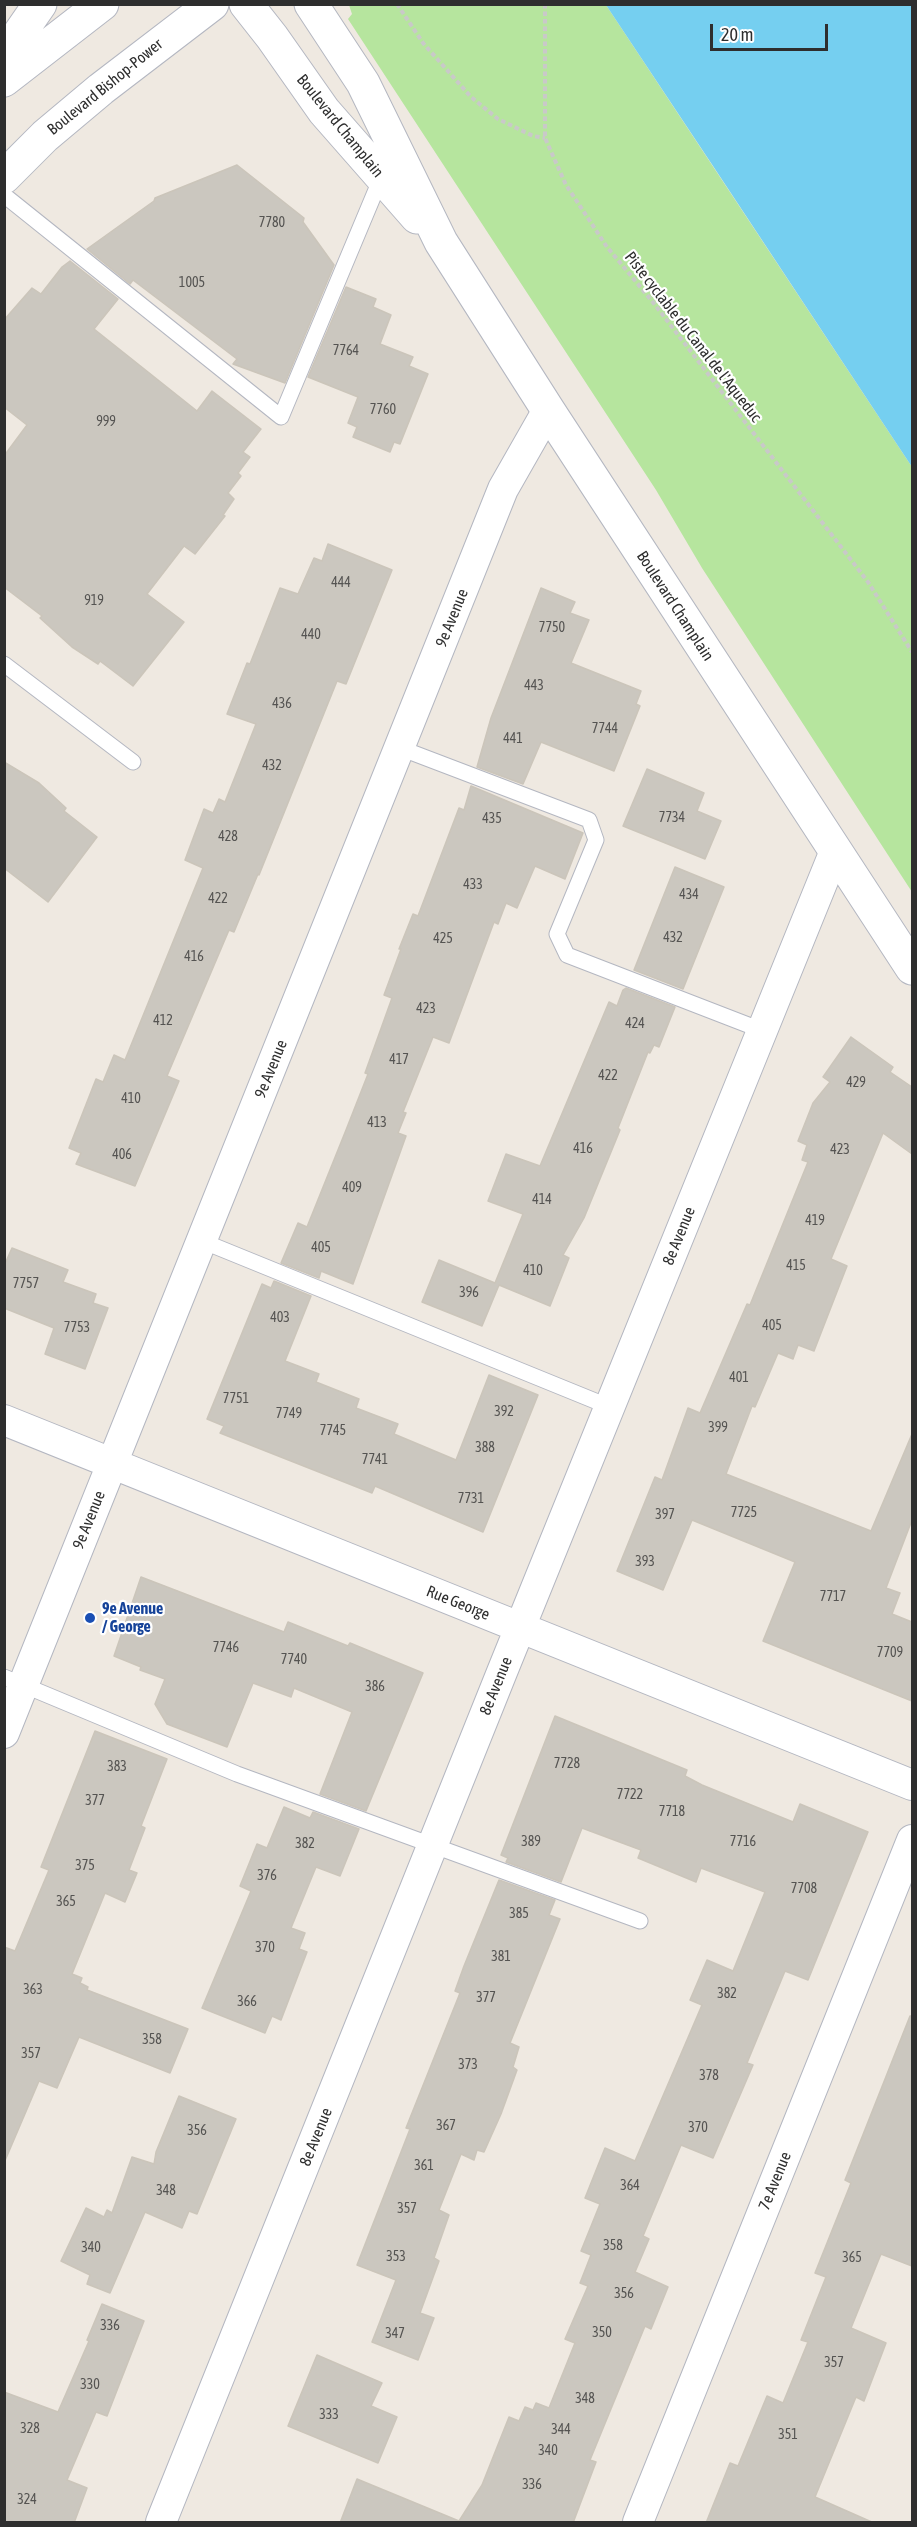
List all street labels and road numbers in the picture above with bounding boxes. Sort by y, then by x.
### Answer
street label: Boulevard Bishop-Power [44,35,166,139]
street label: Boulevard Champlain [293,71,387,181]
street label: Piste cyclable du Canal de l'Aqueduc [620,248,766,426]
street label: Boulevard Champlain [632,548,718,664]
street label: 9e Avenue [432,586,472,650]
street label: 9e Avenue [251,1037,291,1101]
street label: 8e Avenue [659,1204,699,1268]
street label: 9e Avenue [69,1488,109,1552]
street label: Rue George [424,1582,492,1624]
street label: 8e Avenue [476,1654,516,1718]
street label: 8e Avenue [296,2105,336,2169]
street label: 7e Avenue [755,2149,795,2213]

